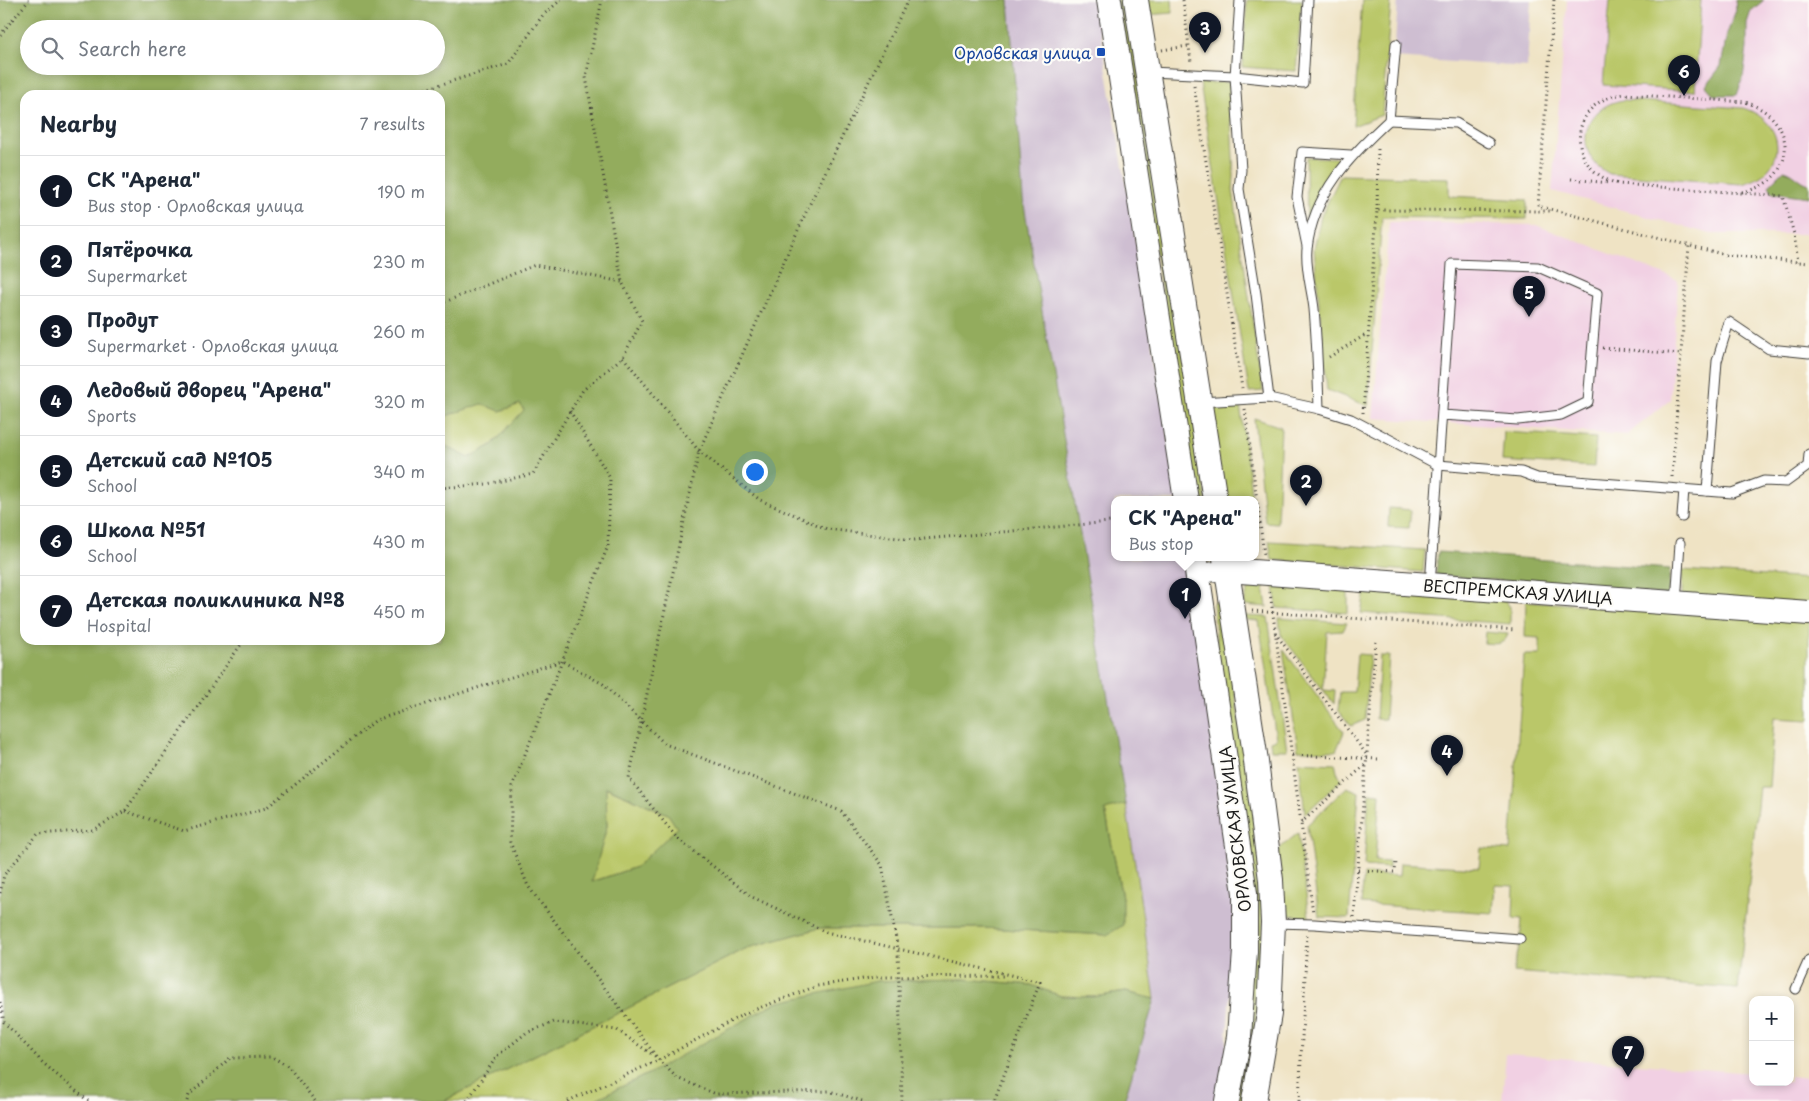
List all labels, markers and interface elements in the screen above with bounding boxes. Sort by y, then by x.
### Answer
pin: 3 [1189,12,1221,53]
search box [20,20,445,75]
icon: search [38,34,66,62]
text: Search here [78,34,187,62]
place label: Орловская улица [954,40,1091,64]
marker: Орловская улица [1095,46,1107,58]
pin: 6 [1668,55,1700,96]
text: Nearby [40,107,117,139]
text: 7 results [360,111,425,135]
text: СК "Арена" [87,165,200,193]
text: 1 [52,179,60,203]
text: 190 m [377,179,425,203]
text: Bus stop · Орловская улица [87,193,304,217]
text: Пятёрочка [87,235,193,263]
text: 2 [50,249,62,273]
text: 230 m [373,249,425,273]
text: Supermarket [87,263,187,287]
pin: 5 [1513,276,1545,317]
text: Продут [87,305,158,333]
text: 3 [51,319,61,343]
text: 260 m [373,319,425,343]
text: Supermarket · Орловская улица [87,333,338,357]
text: Ледовый дворец "Арена" [87,375,331,403]
text: 4 [51,389,61,413]
text: 320 m [374,389,425,413]
text: Sports [87,403,136,427]
text: Детский сад №105 [87,445,273,473]
text: 5 [51,459,61,483]
text: 340 m [373,459,425,483]
your location [742,459,768,485]
pin: 2 [1290,465,1322,506]
text: School [87,473,137,497]
popup [1111,496,1259,561]
text: СК "Арена" [1128,503,1242,531]
text: Школа №51 [87,515,205,543]
text: 6 [50,529,62,553]
text: 430 m [373,529,425,553]
text: Bus stop [1128,531,1193,555]
text: School [87,543,137,567]
street label: ВЕСПРЕМСКАЯ УЛИЦА [1422,572,1614,610]
pin: 1 [1169,578,1201,619]
text: Детская поликлиника №8 [87,585,345,613]
text: 7 [51,599,61,623]
text: 450 m [373,599,425,623]
text: Hospital [87,613,151,637]
pin: 4 [1431,735,1463,776]
street label: ОРЛОВСКАЯ УЛИЦА [1212,744,1256,914]
map controls [1749,996,1794,1086]
button: + [1749,996,1794,1041]
pin: 7 [1612,1036,1644,1077]
button: − [1749,1041,1794,1086]

